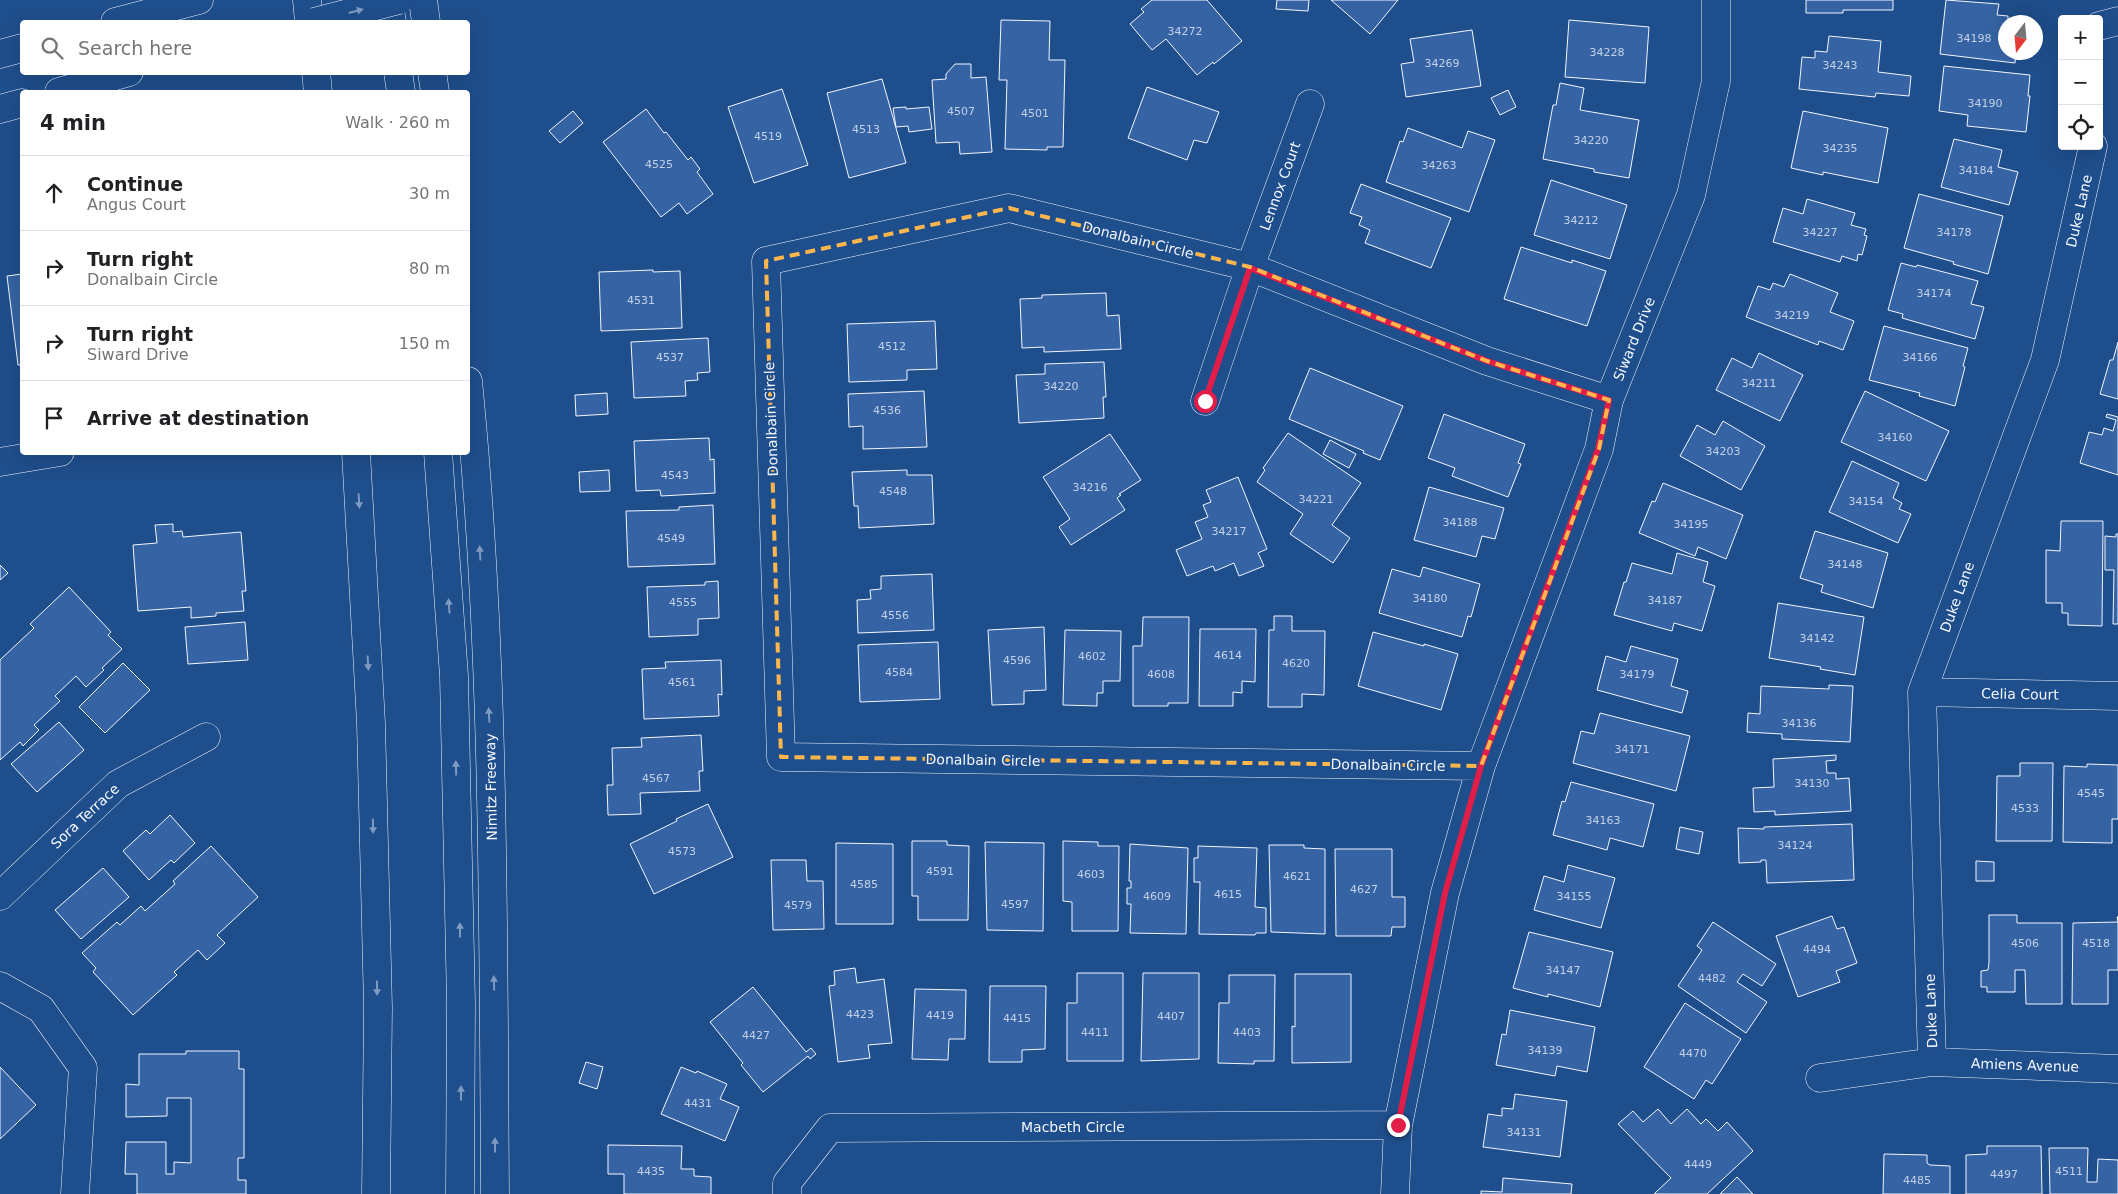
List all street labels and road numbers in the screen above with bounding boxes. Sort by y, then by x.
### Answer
street label: Lennox Court [1257,139,1304,233]
street label: Duke Lane [2063,173,2095,249]
street label: Donalbain Circle [1080,218,1196,262]
street label: Siward Drive [1610,295,1658,383]
street label: Donalbain Circle [761,361,781,477]
street label: Duke Lane [1937,559,1977,635]
street label: Celia Court [1981,685,2059,703]
street label: Nimitz Freeway [482,733,500,841]
street label: Donalbain Circle [926,751,1040,769]
street label: Donalbain Circle [1331,756,1445,774]
street label: Sora Terrace [48,780,122,852]
street label: Duke Lane [1922,974,1940,1048]
street label: Amiens Avenue [1971,1055,2079,1075]
street label: Macbeth Circle [1021,1119,1125,1135]

